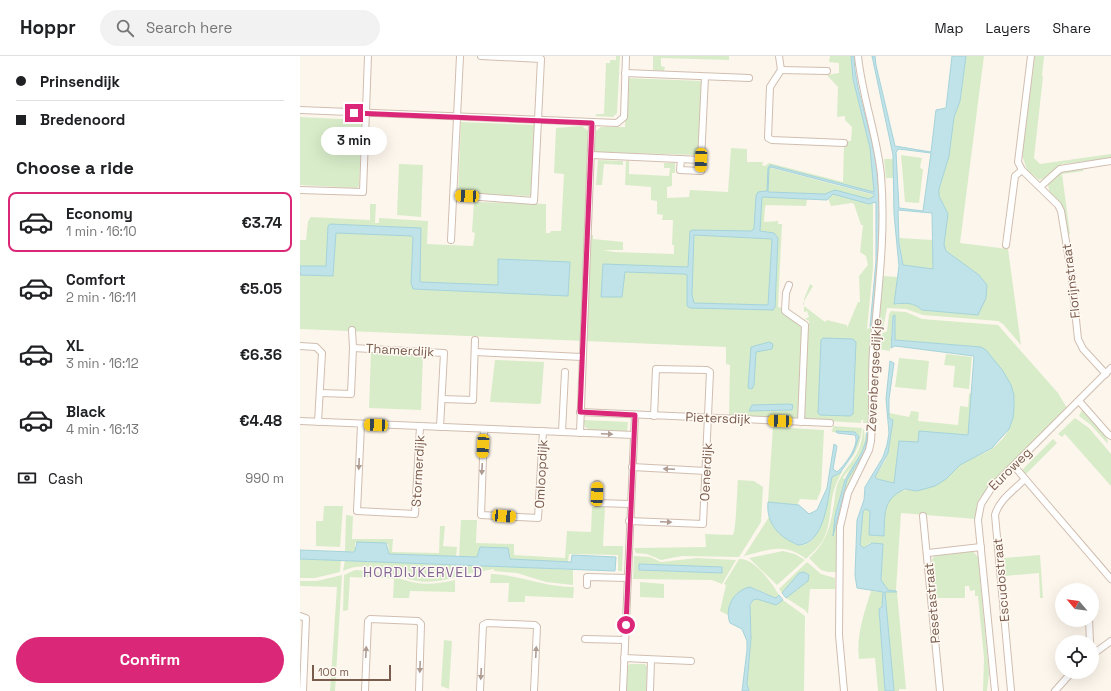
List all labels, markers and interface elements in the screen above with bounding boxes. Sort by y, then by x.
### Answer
search box [100,10,380,46]
text: Hoppr [20,15,76,40]
icon: search [114,17,136,39]
text: Search here [146,18,232,37]
text: Map [934,19,964,37]
text: Layers [986,19,1030,37]
text: Share [1052,19,1091,37]
text: Prinsendijk [40,72,120,91]
route end [345,104,363,122]
text: Bredenoord [40,110,125,129]
callout: 3 min [321,127,387,155]
text: 3 min [337,132,371,149]
car [695,148,707,172]
text: Choose a ride [16,156,134,179]
car [455,189,479,203]
icon: car [18,204,54,240]
text: Economy [66,204,133,223]
text: €3.74 [242,213,282,232]
text: 1 min · 16:10 [66,223,137,240]
street label: Florijnstraat [1058,243,1084,319]
icon: car [18,270,54,306]
text: Comfort [66,270,126,289]
text: €5.05 [240,279,282,298]
text: 2 min · 16:11 [66,289,136,306]
street label: Zevenbergsedijkje [863,318,885,432]
icon: car [18,336,54,372]
text: XL [66,336,84,355]
street label: Thamerdijk [365,340,435,360]
text: €6.36 [240,345,282,364]
text: 3 min · 16:12 [66,355,139,372]
icon: car [18,402,54,438]
text: Black [66,402,106,421]
street label: Pietersdijk [685,408,751,428]
text: €4.48 [239,411,282,430]
car [768,415,792,427]
car [364,419,388,431]
text: 4 min · 16:13 [66,421,139,438]
one-way arrow [601,431,614,437]
car [476,434,490,458]
street label: Stormerdijk [408,435,428,507]
street label: Omloopdijk [531,439,551,509]
street label: Oenerdijk [696,442,716,502]
street label: Euroweg [985,444,1035,494]
one-way arrow [356,458,362,471]
one-way arrow [479,463,486,475]
one-way arrow [663,465,675,472]
icon: cash [16,467,38,489]
text: Cash [48,469,83,488]
text: 990 m [245,470,284,487]
car [591,482,603,506]
car [492,509,516,523]
one-way arrow [660,519,673,525]
street label: Escudostraat [989,537,1013,623]
street label: Pesetastraat [920,562,944,644]
district label: HORDIJKERVELD [363,563,483,581]
north arrow [1055,583,1099,627]
map controls [1055,583,1099,679]
route start [617,616,635,634]
button: locate [1055,635,1099,679]
button: Confirm [16,637,284,683]
one-way arrow [363,646,370,658]
one-way arrow [532,646,539,658]
one-way arrow [416,661,423,673]
scale bar [312,663,391,682]
text: 100 m [318,665,349,679]
one-way arrow [477,668,484,680]

